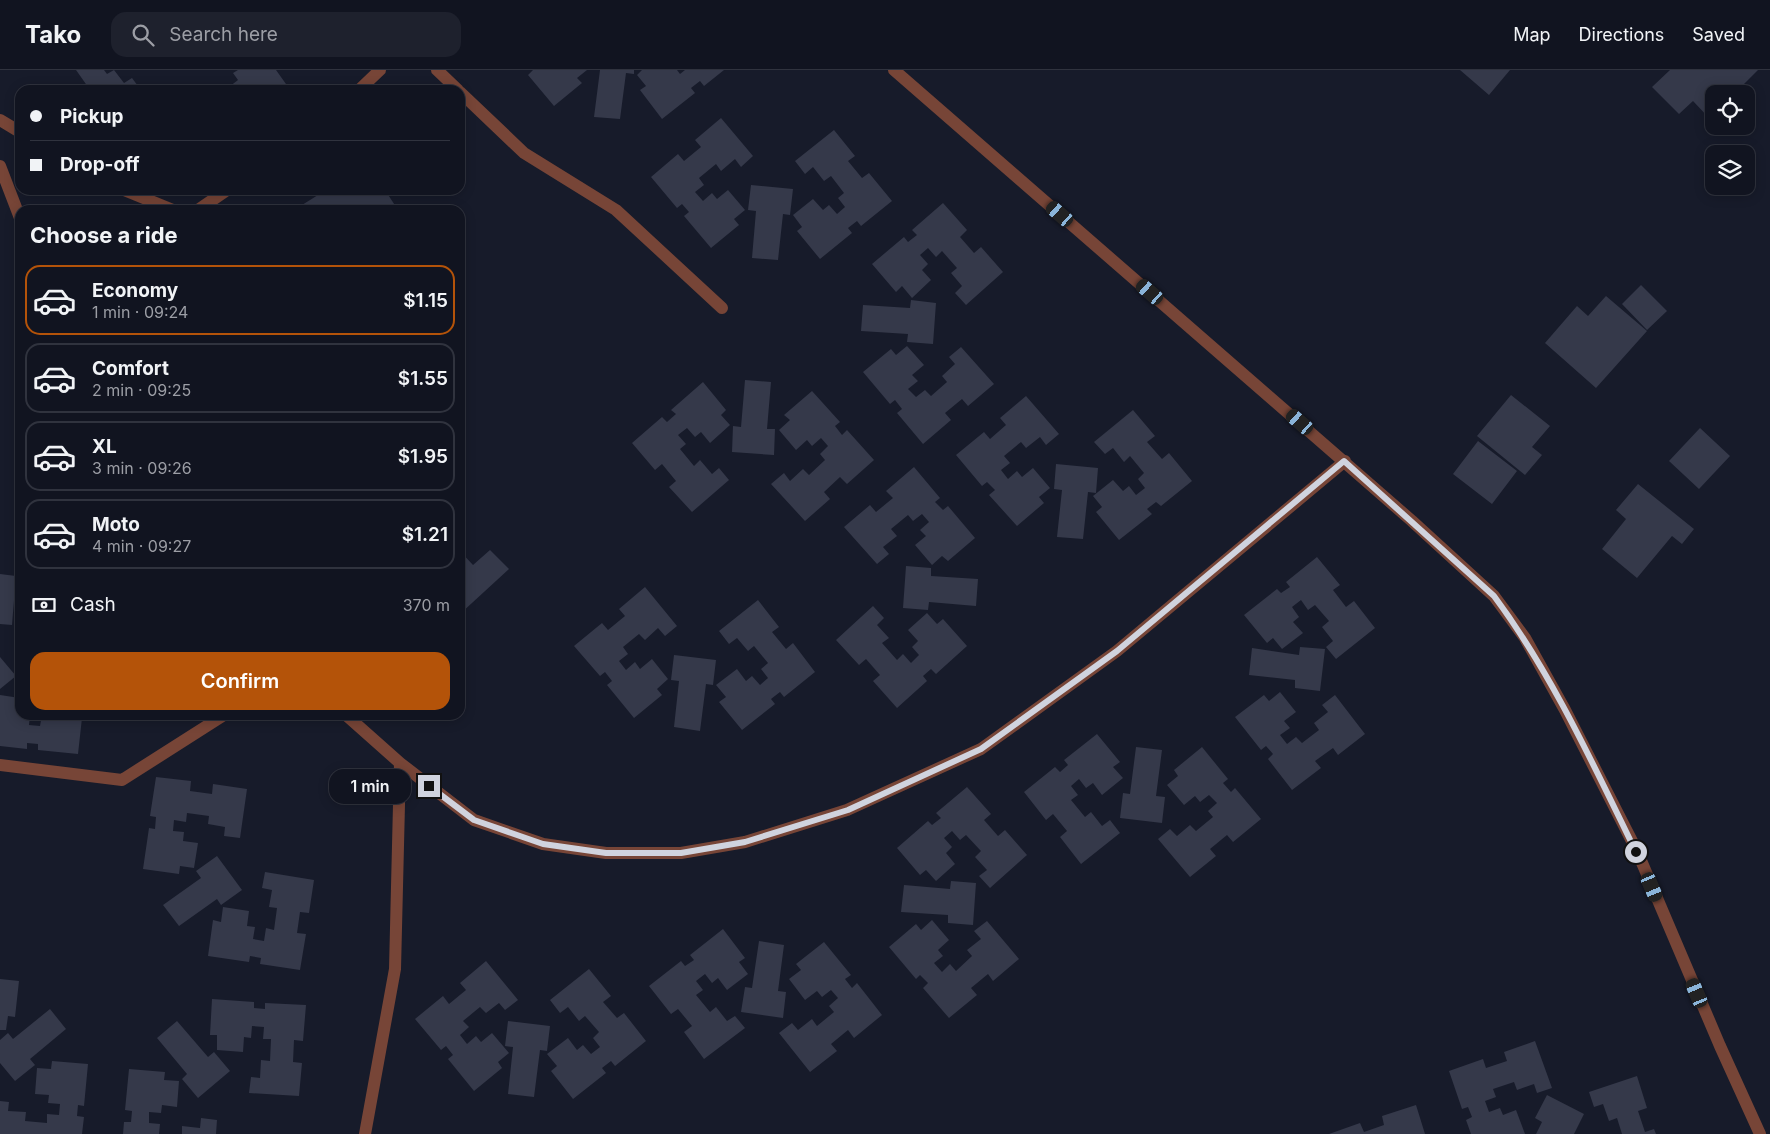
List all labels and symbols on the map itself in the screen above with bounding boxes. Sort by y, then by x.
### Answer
car [1043,198,1076,230]
car [1133,276,1166,308]
car [1283,406,1316,438]
callout: 1 min [329,768,412,804]
route end [418,775,440,797]
route start [1625,841,1647,863]
car [1639,870,1664,904]
car [1684,976,1709,1010]

